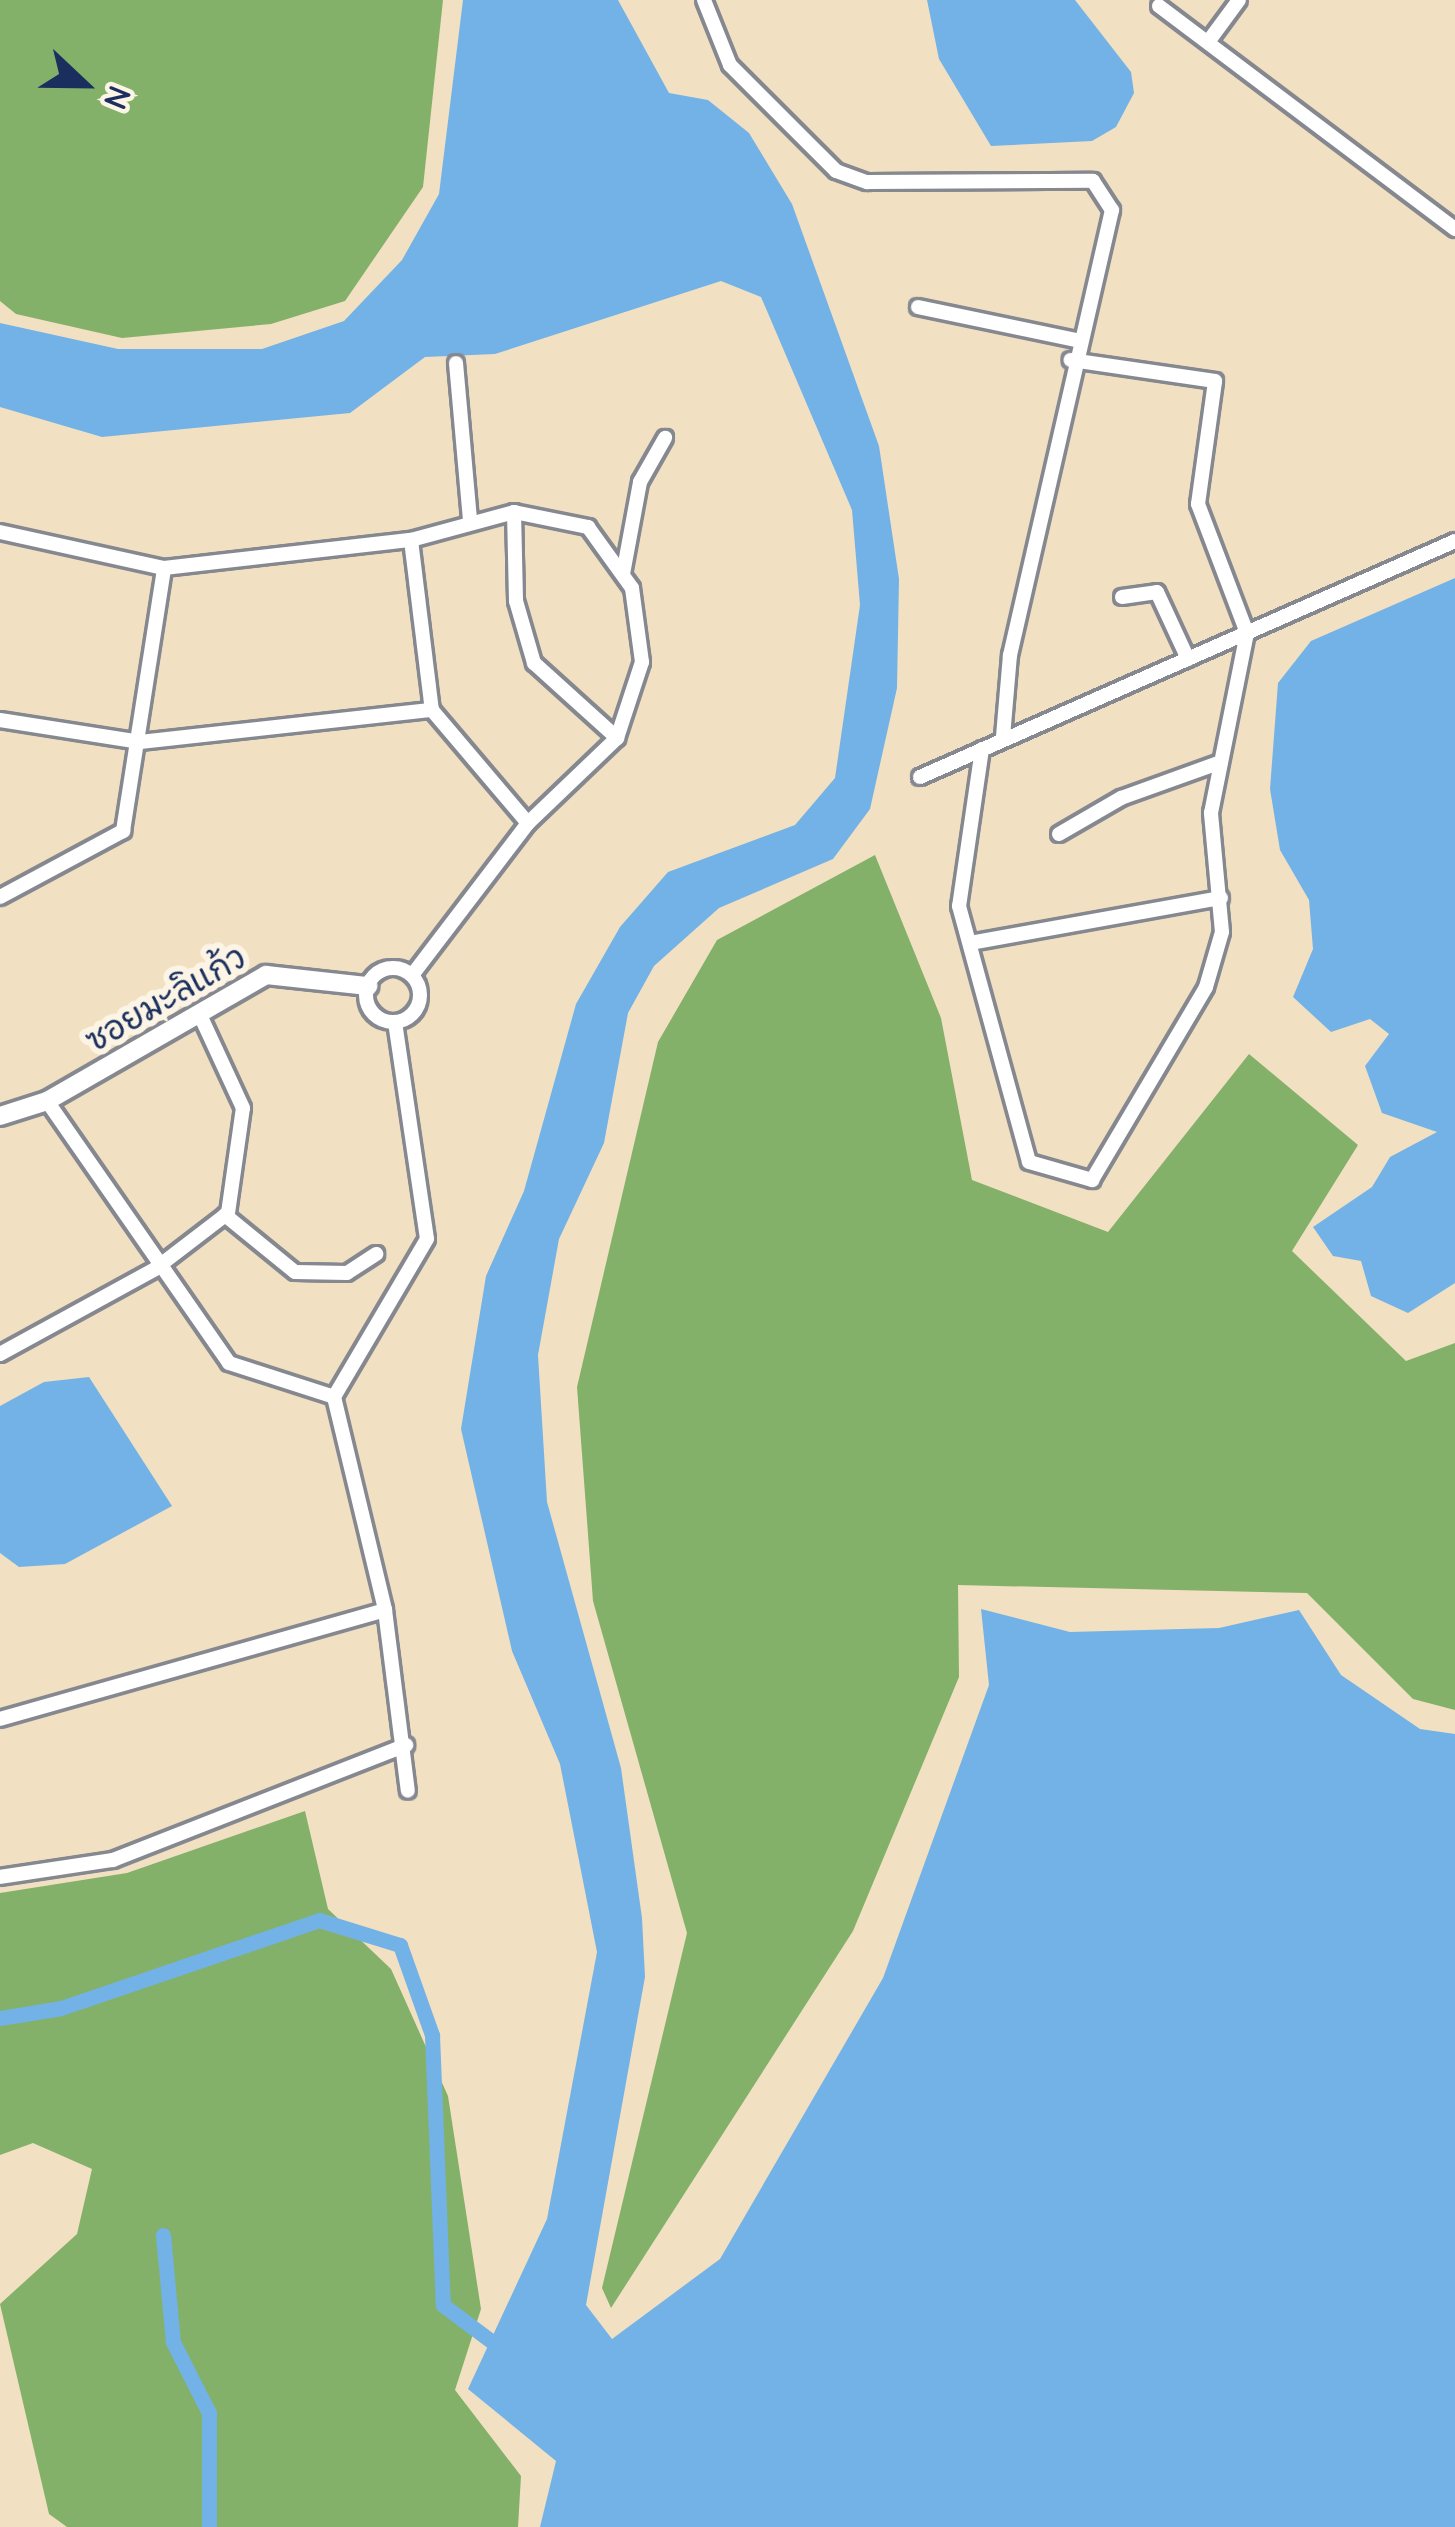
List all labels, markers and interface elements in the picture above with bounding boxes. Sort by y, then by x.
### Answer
north arrow [24,24,144,144]
text: N [96,80,139,115]
street label: ซอยมะลิแก้ว [79,938,253,1062]

